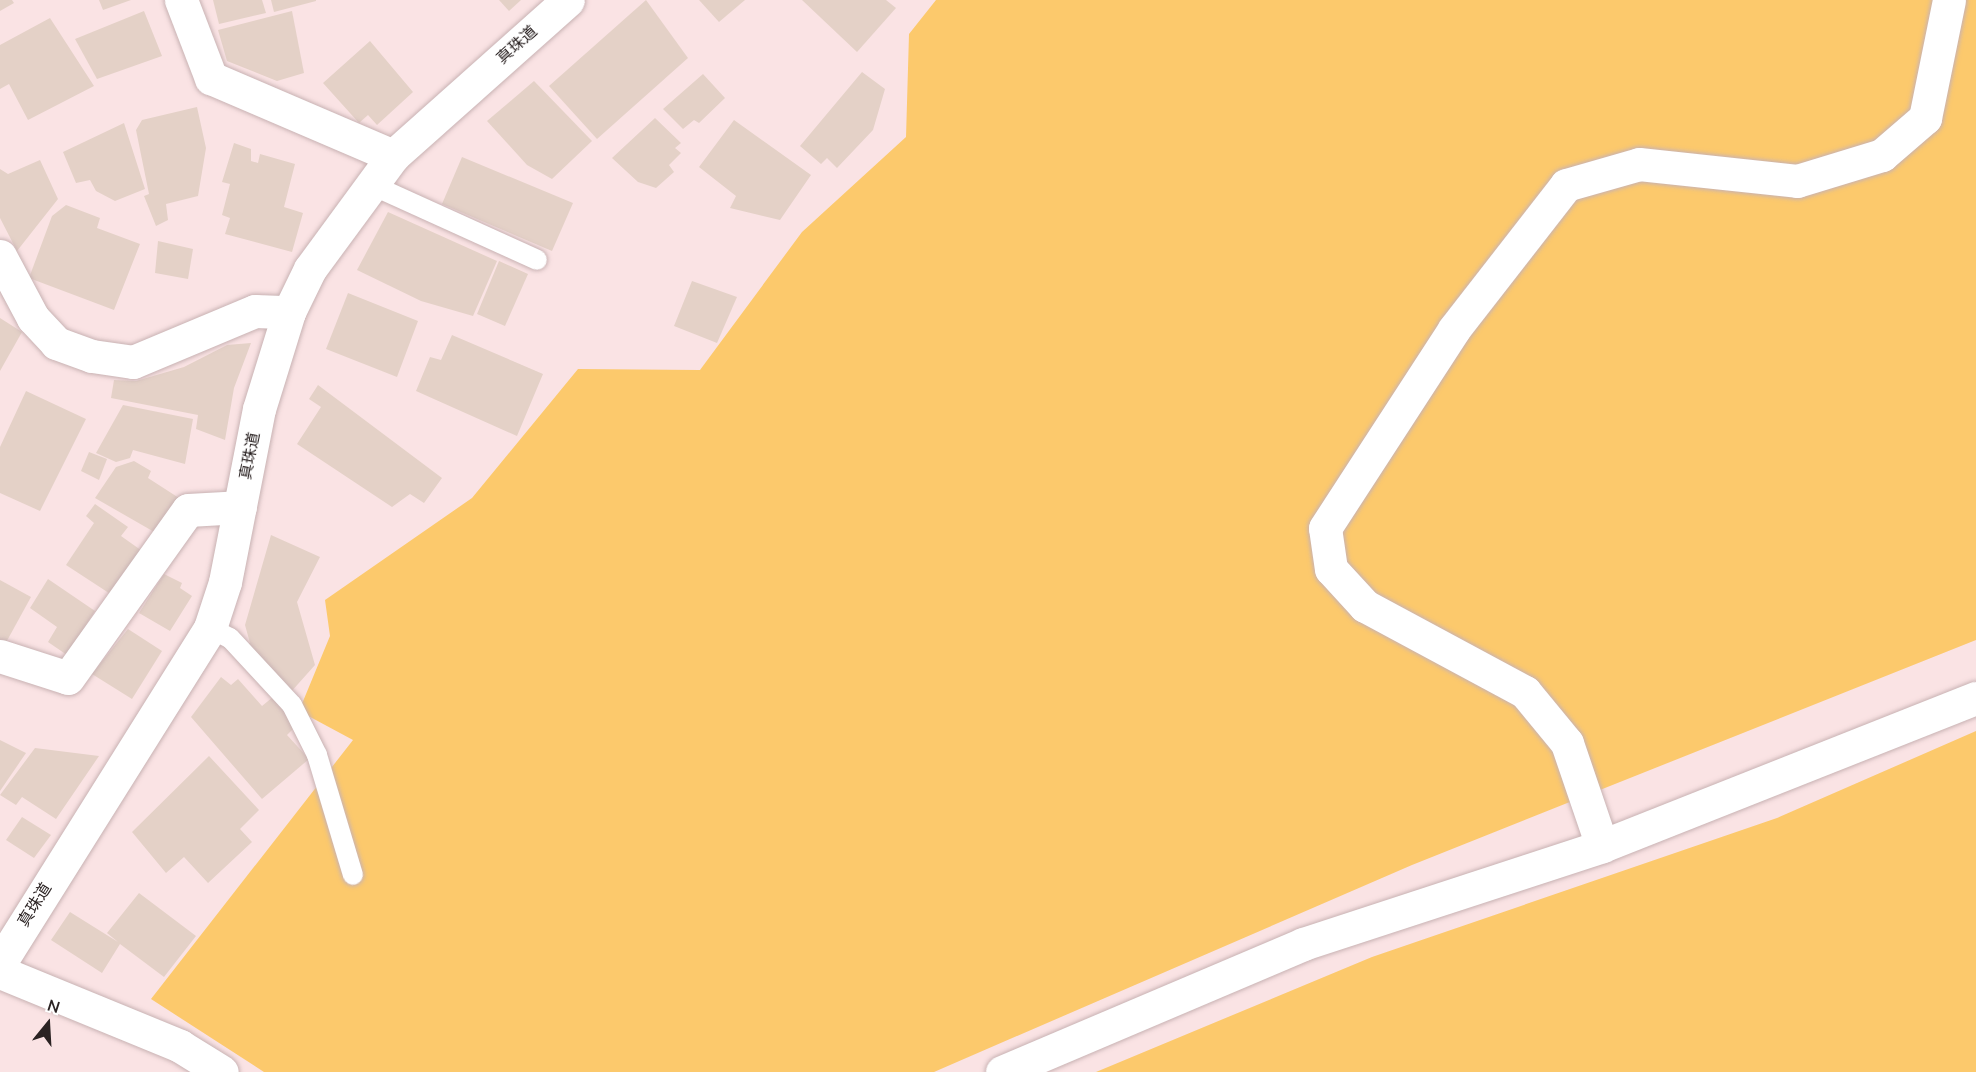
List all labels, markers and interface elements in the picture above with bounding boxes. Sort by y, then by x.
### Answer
street label: 真珠道 [493,22,541,68]
street label: 真珠道 [236,431,264,481]
street label: 真珠道 [14,880,56,930]
north arrow [18,994,78,1054]
text: N [44,995,63,1019]

